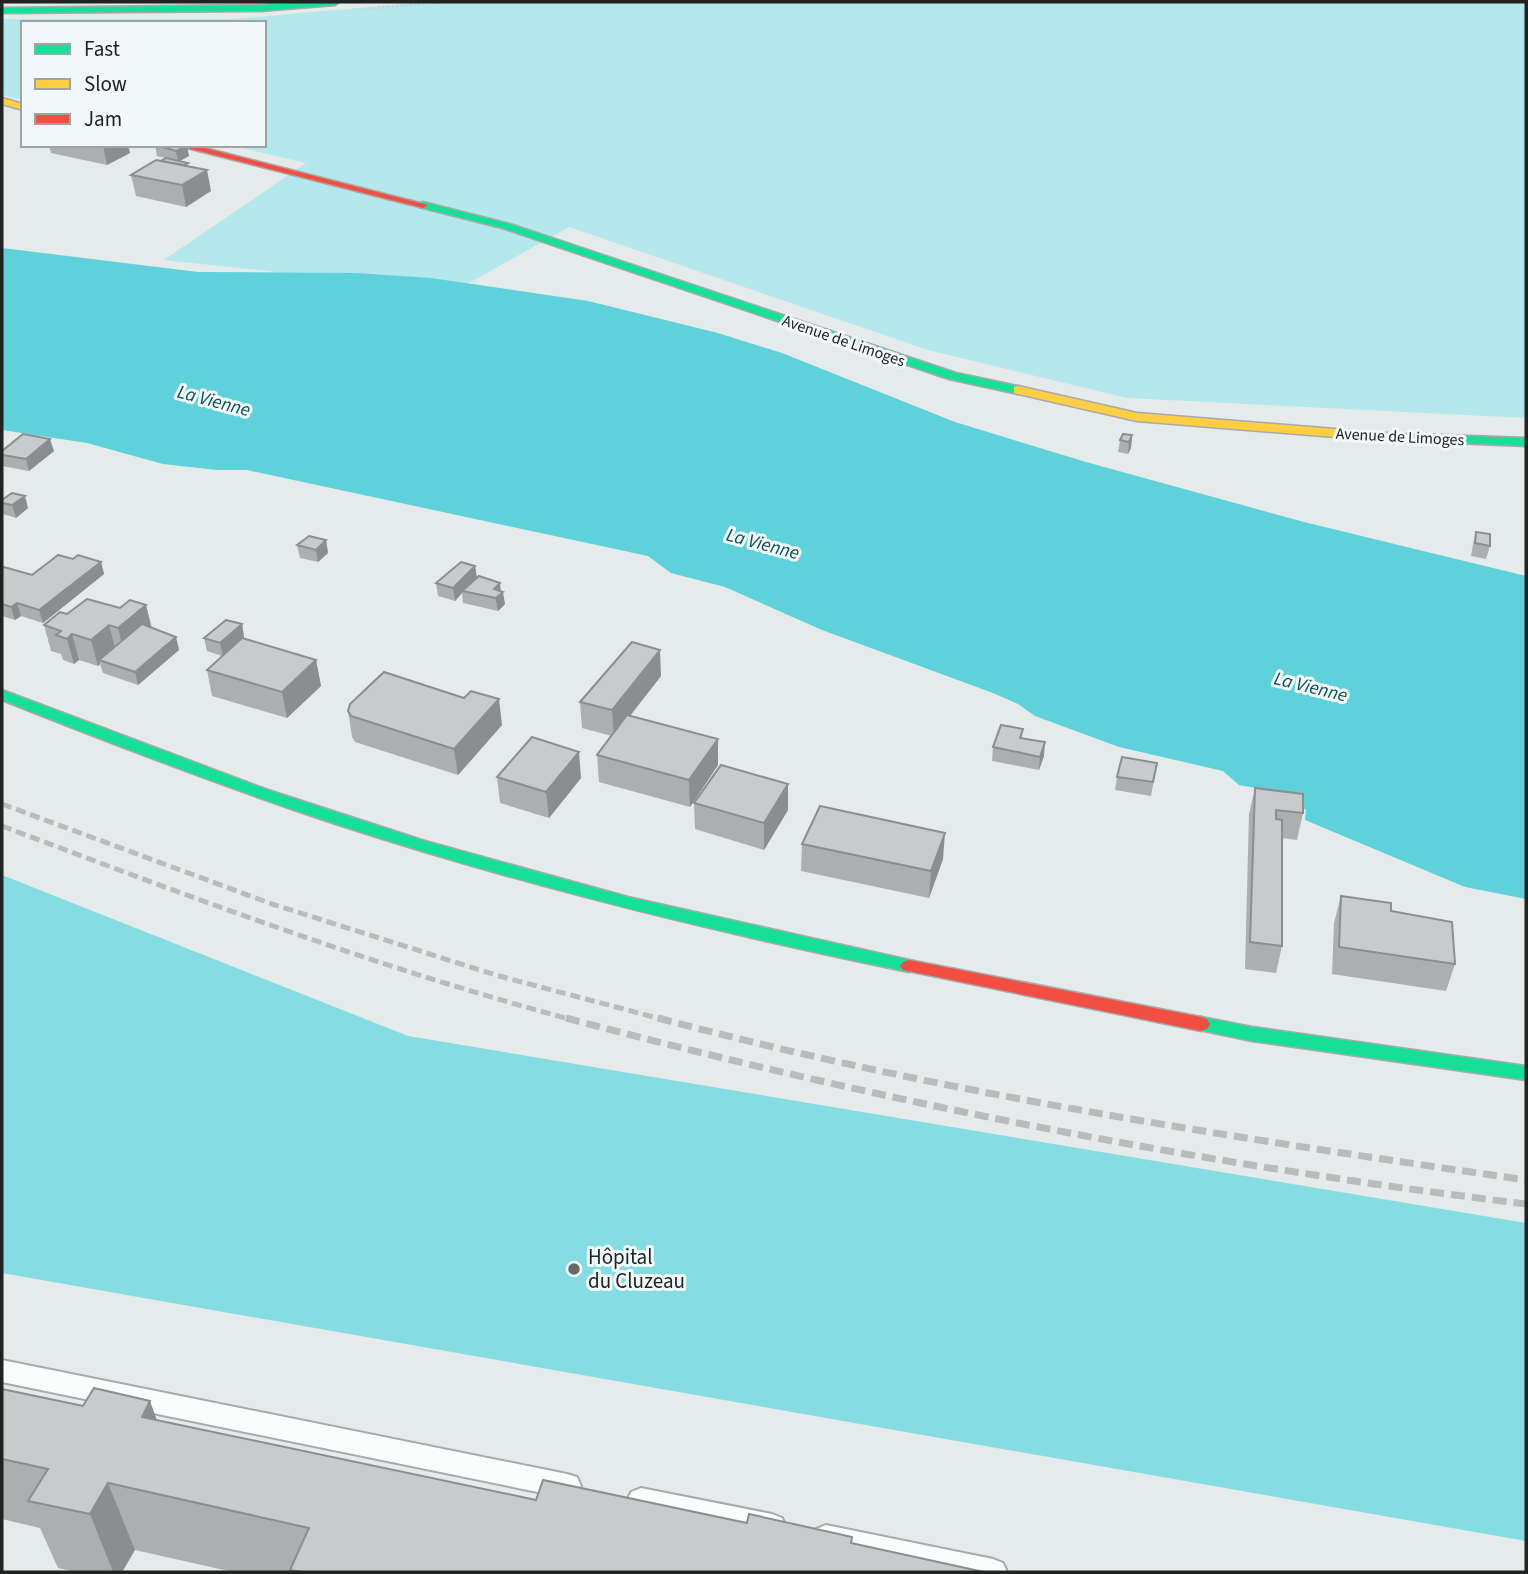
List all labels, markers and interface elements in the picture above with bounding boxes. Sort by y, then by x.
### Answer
legend [21,21,266,147]
text: Fast [84,34,120,64]
text: Slow [84,69,127,99]
text: Jam [84,104,122,134]
street label: Avenue de Limoges [779,310,908,372]
water label: La Vienne [174,379,253,424]
street label: Avenue de Limoges [1335,423,1465,451]
water label: La Vienne [723,522,802,567]
water label: La Vienne [1271,665,1350,710]
place label: Hôpital du Cluzeau [588,1242,685,1296]
marker: Hôpital du Cluzeau [566,1261,582,1277]

